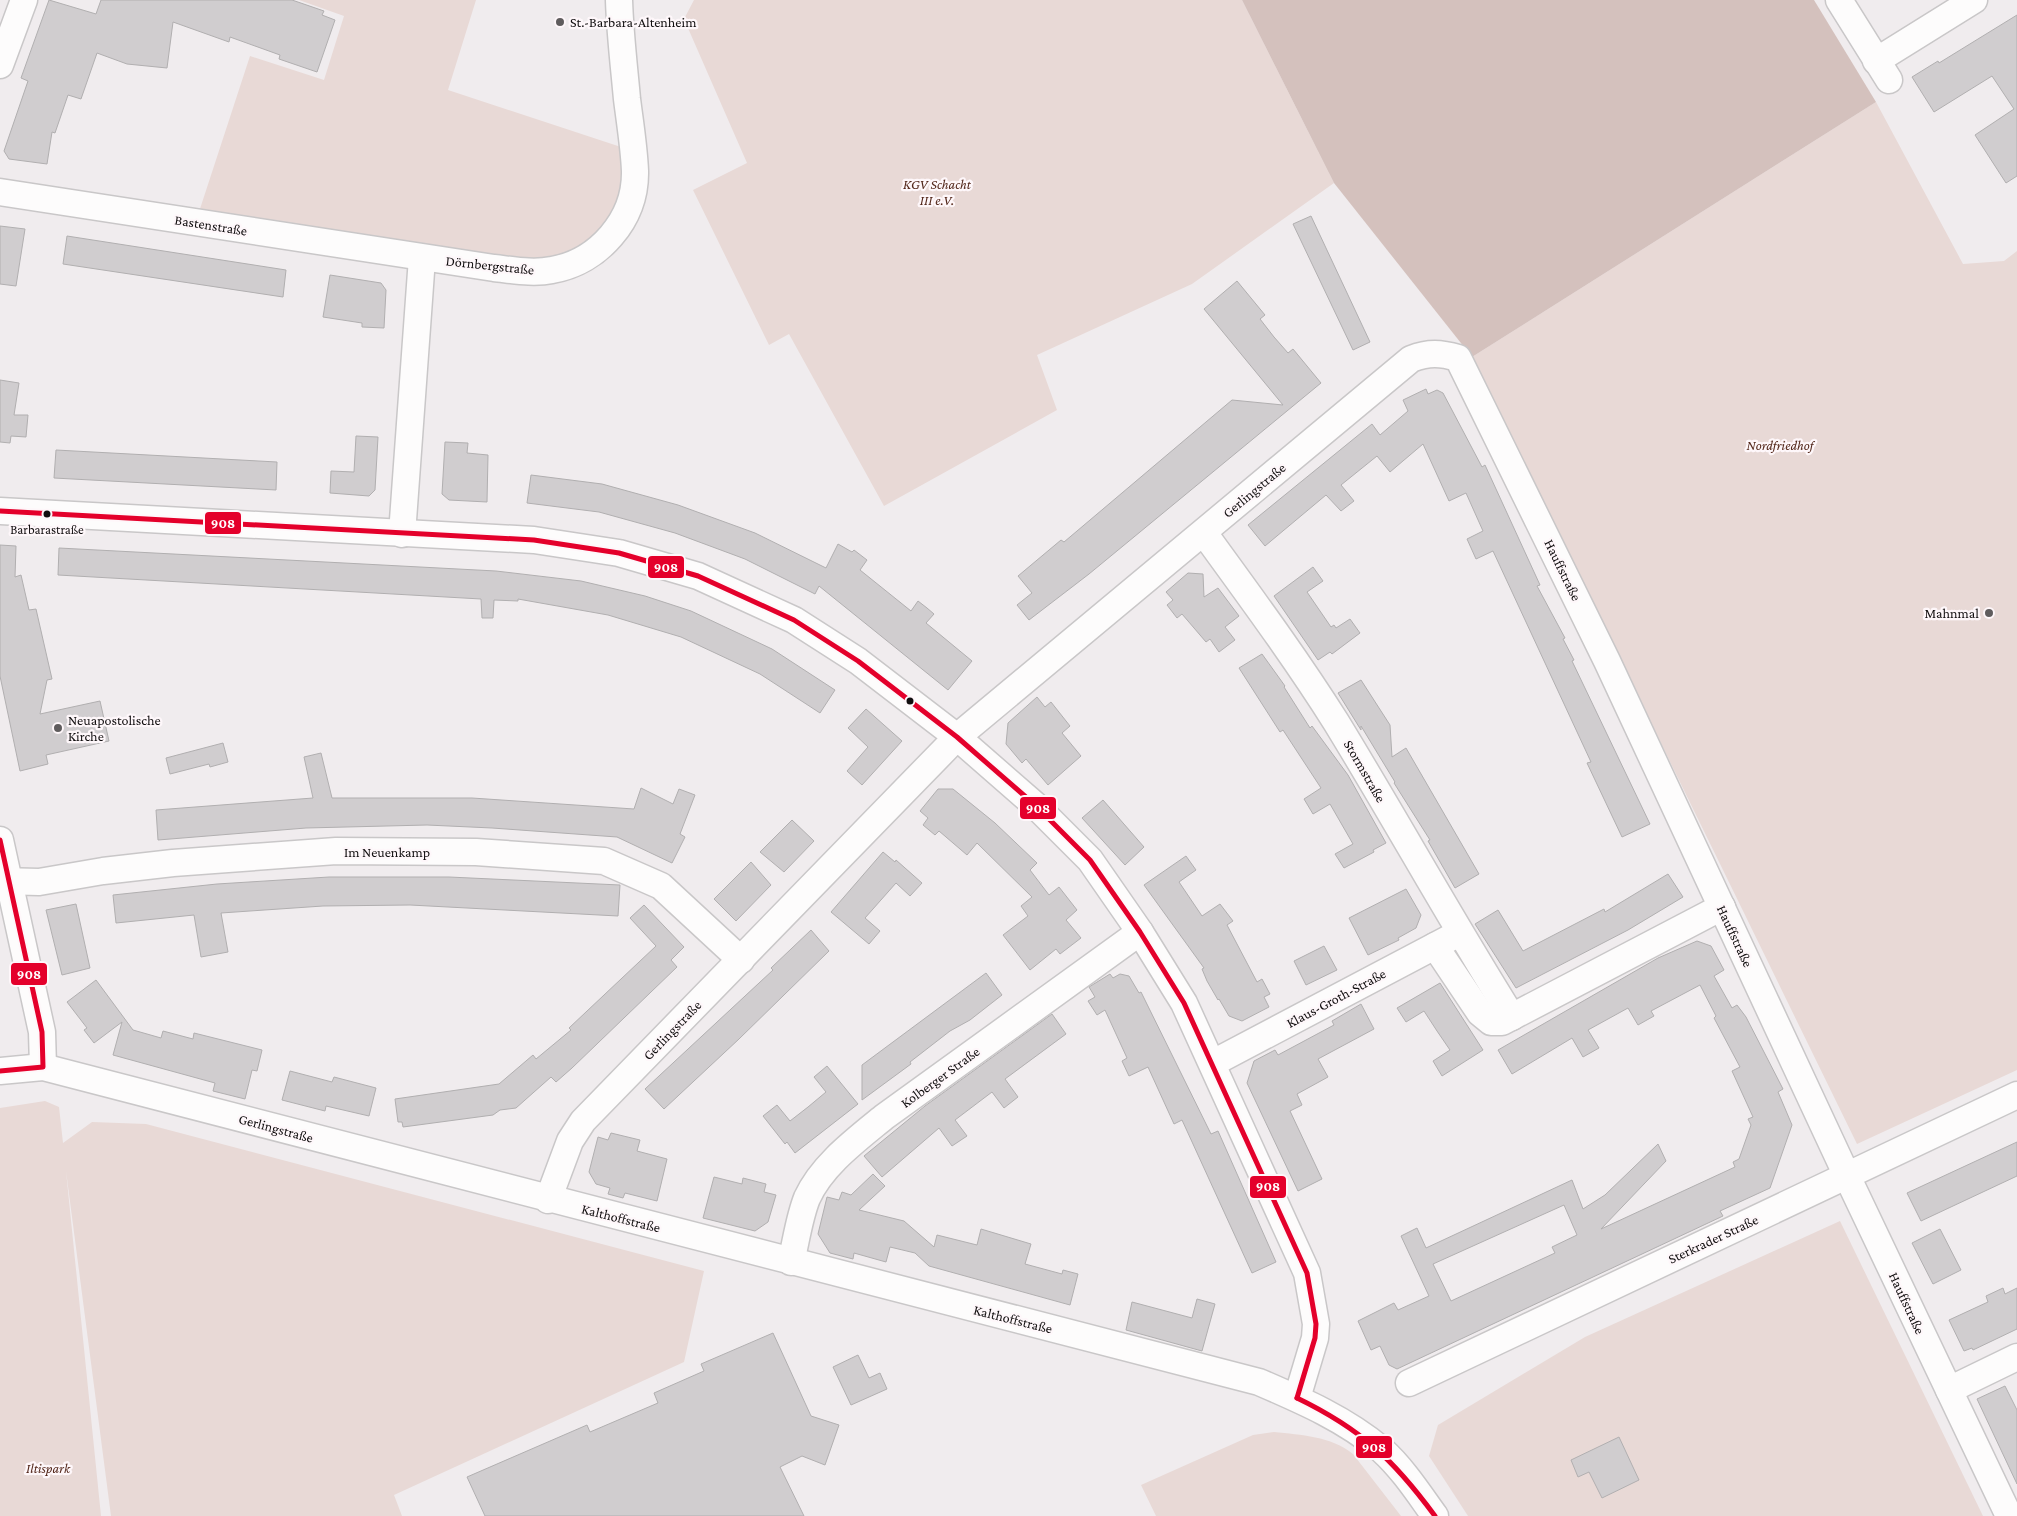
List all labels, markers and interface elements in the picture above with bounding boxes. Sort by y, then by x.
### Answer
place label: St.-Barbara-Altenheim [570,14,696,30]
marker: St.-Barbara-Altenheim [554,16,566,28]
park label: KGV Schacht III e.V. [903,176,972,208]
street label: Bastenstraße [174,211,248,239]
street label: Dörnbergstraße [445,252,535,278]
park label: Nordfriedhof [1747,437,1816,453]
street label: Gerlingstraße [1219,459,1289,521]
marker: Barbarastraße [42,509,52,519]
line badge: 908 [204,511,242,535]
text: 908 [211,515,235,531]
place label: Barbarastraße [10,522,84,537]
street label: Hauffstraße [1541,537,1585,603]
line badge: 908 [647,555,685,579]
text: 908 [654,559,678,575]
place label: Mahnmal [1924,605,1979,621]
marker: Mahnmal [1983,607,1995,619]
unlabelled marker [905,696,915,706]
place label: Neuapostolische Kirche [68,712,161,744]
marker: Neuapostolische Kirche [52,722,64,734]
street label: Stormstraße [1341,737,1389,805]
line badge: 908 [1019,796,1057,820]
text: 908 [1026,800,1050,816]
street label: Im Neuenkamp [344,844,430,860]
street label: Hauffstraße [1714,902,1756,970]
line badge: 908 [10,962,48,986]
street label: Klaus-Groth-Straße [1284,965,1388,1031]
text: 908 [17,966,41,982]
street label: Gerlingstraße [640,997,704,1063]
street label: Kolberger Straße [898,1043,982,1111]
street label: Gerlingstraße [237,1110,315,1146]
line badge: 908 [1249,1175,1287,1199]
text: 908 [1256,1178,1280,1194]
street label: Kalthoffstraße [580,1200,662,1236]
street label: Sterkrader Straße [1665,1211,1761,1267]
street label: Hauffstraße [1886,1269,1928,1337]
street label: Kalthoffstraße [972,1301,1054,1337]
line badge: 908 [1355,1435,1393,1459]
text: 908 [1362,1439,1386,1455]
park label: Iltispark [26,1460,71,1476]

